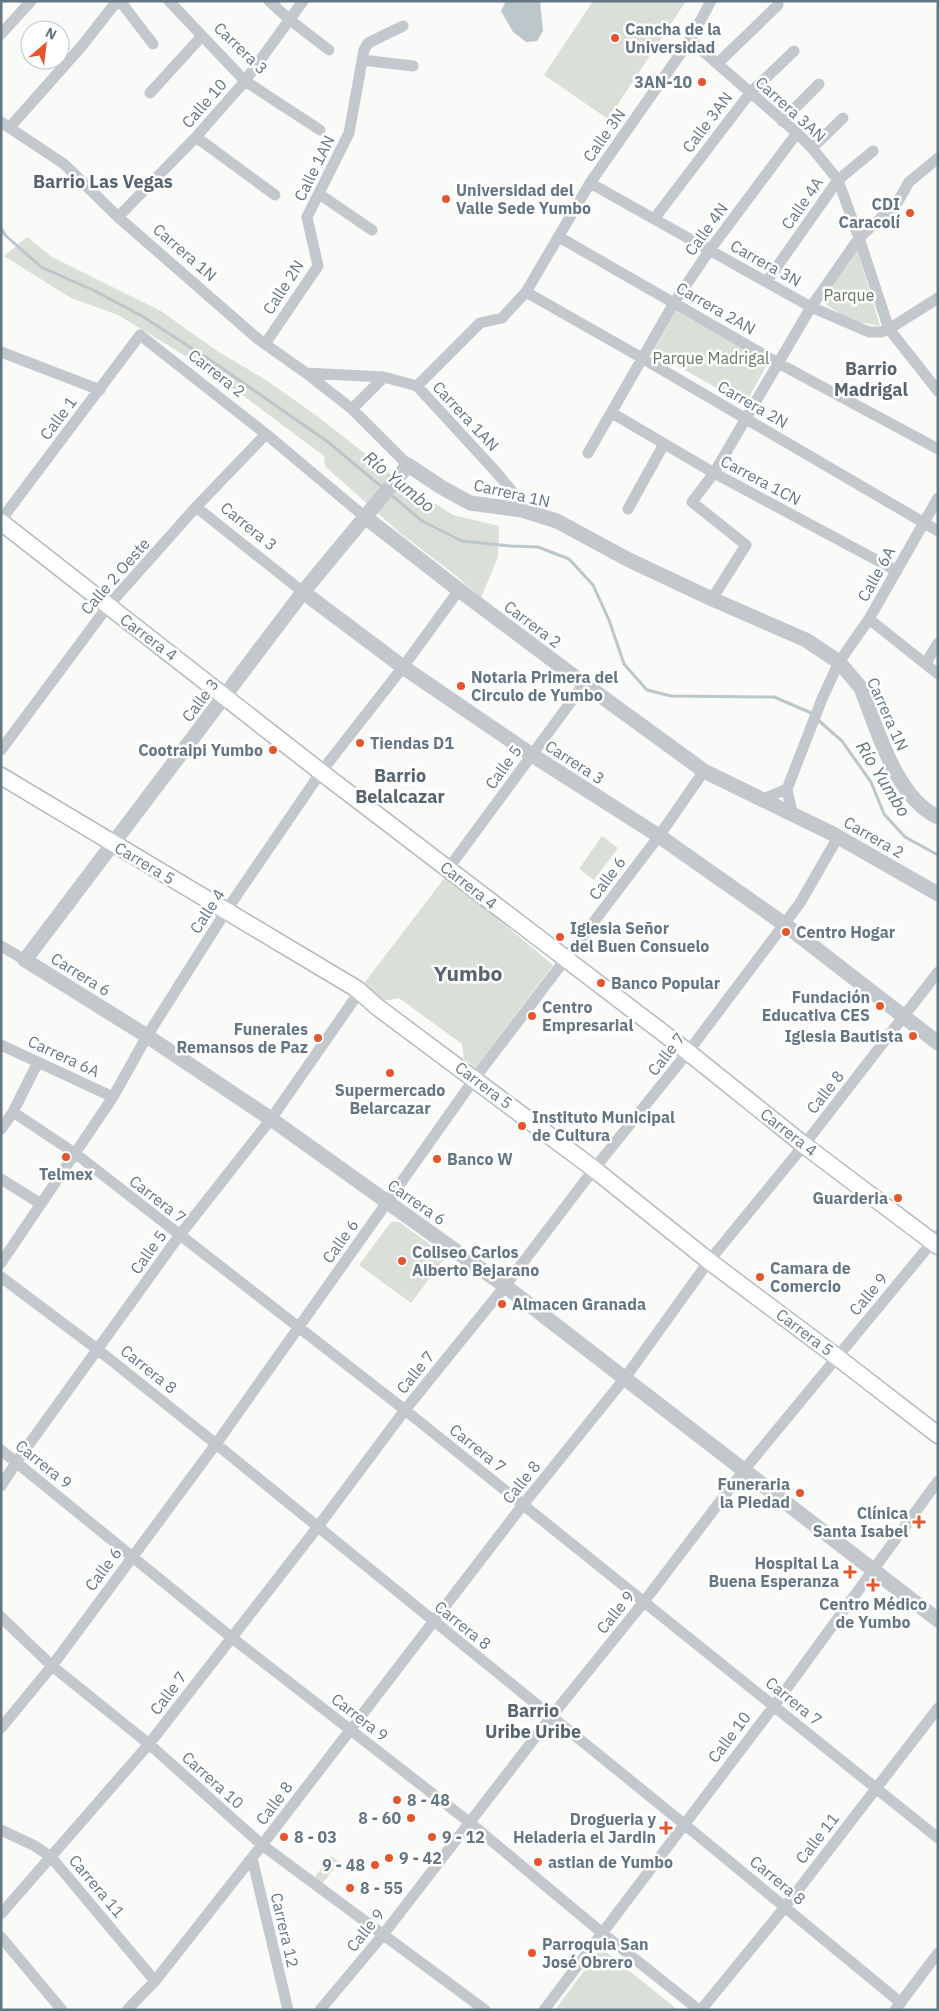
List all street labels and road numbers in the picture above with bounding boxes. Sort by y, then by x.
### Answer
street label: Carrera 3 [210,18,272,78]
street label: Carrera 3AN [752,72,830,146]
street label: Calle 10 [177,74,231,132]
street label: Calle 3AN [678,88,736,156]
street label: Calle 3N [578,104,630,166]
street label: Calle 1AN [289,132,339,204]
street label: Calle 4A [777,173,827,233]
street label: Calle 4N [680,199,732,259]
street label: Carrera 1N [149,219,221,285]
street label: Carrera 3N [727,235,805,291]
street label: Calle 2N [258,256,308,318]
street label: Carrera 2AN [673,277,759,339]
street label: Carrera 2 [185,345,249,401]
street label: Carrera 2N [714,376,792,432]
street label: Carrera 1AN [429,377,503,455]
street label: Calle 1 [35,392,81,444]
street label: Carrera 1CN [717,451,805,509]
street label: Carrera 1N [472,474,552,512]
street label: Carrera 3 [217,497,281,555]
street label: Calle 2 Oeste [76,533,154,618]
street label: Calle 6A [853,543,899,605]
street label: Carrera 2 [500,596,566,652]
street label: Carrera 4 [116,609,182,665]
street label: Calle 3 [177,674,223,726]
street label: Carrera 1N [863,674,913,754]
street label: Carrera 3 [542,735,608,789]
street label: Calle 5 [480,741,526,793]
street label: Carrera 2 [840,812,908,862]
street label: Carrera 5 [111,837,179,889]
street label: Calle 6 [584,852,630,904]
street label: Carrera 4 [437,857,501,913]
street label: Calle 4 [185,885,229,937]
street label: Carrera 6 [47,948,115,1000]
street label: Calle 7 [643,1028,689,1080]
street label: Carrera 6A [25,1031,103,1081]
street label: Carrera 5 [451,1057,517,1113]
street label: Calle 8 [802,1066,848,1118]
street label: Carrera 4 [757,1104,821,1160]
street label: Carrera 7 [126,1171,190,1227]
street label: Carrera 6 [384,1175,450,1229]
street label: Calle 6 [317,1215,363,1267]
street label: Calle 5 [125,1226,171,1278]
street label: Calle 9 [845,1269,891,1319]
street label: Carrera 5 [772,1304,838,1360]
street label: Carrera 8 [117,1340,181,1398]
street label: Calle 7 [392,1347,438,1397]
street label: Carrera 7 [446,1419,510,1477]
street label: Carrera 9 [12,1435,76,1493]
street label: Calle 8 [498,1457,544,1507]
street label: Calle 6 [80,1543,126,1595]
street label: Calle 9 [592,1587,638,1637]
street label: Carrera 8 [431,1596,495,1654]
street label: Calle 7 [145,1667,191,1719]
street label: Carrera 7 [762,1672,826,1730]
street label: Carrera 9 [328,1689,392,1745]
street label: Calle 10 [703,1707,755,1767]
street label: Carrera 10 [178,1747,248,1813]
street label: Calle 8 [251,1777,297,1829]
street label: Calle 11 [791,1809,843,1867]
street label: Carrera 11 [65,1850,129,1922]
street label: Carrera 8 [746,1851,810,1909]
street label: Carrera 12 [267,1891,303,1969]
street label: Calle 9 [342,1905,388,1955]

